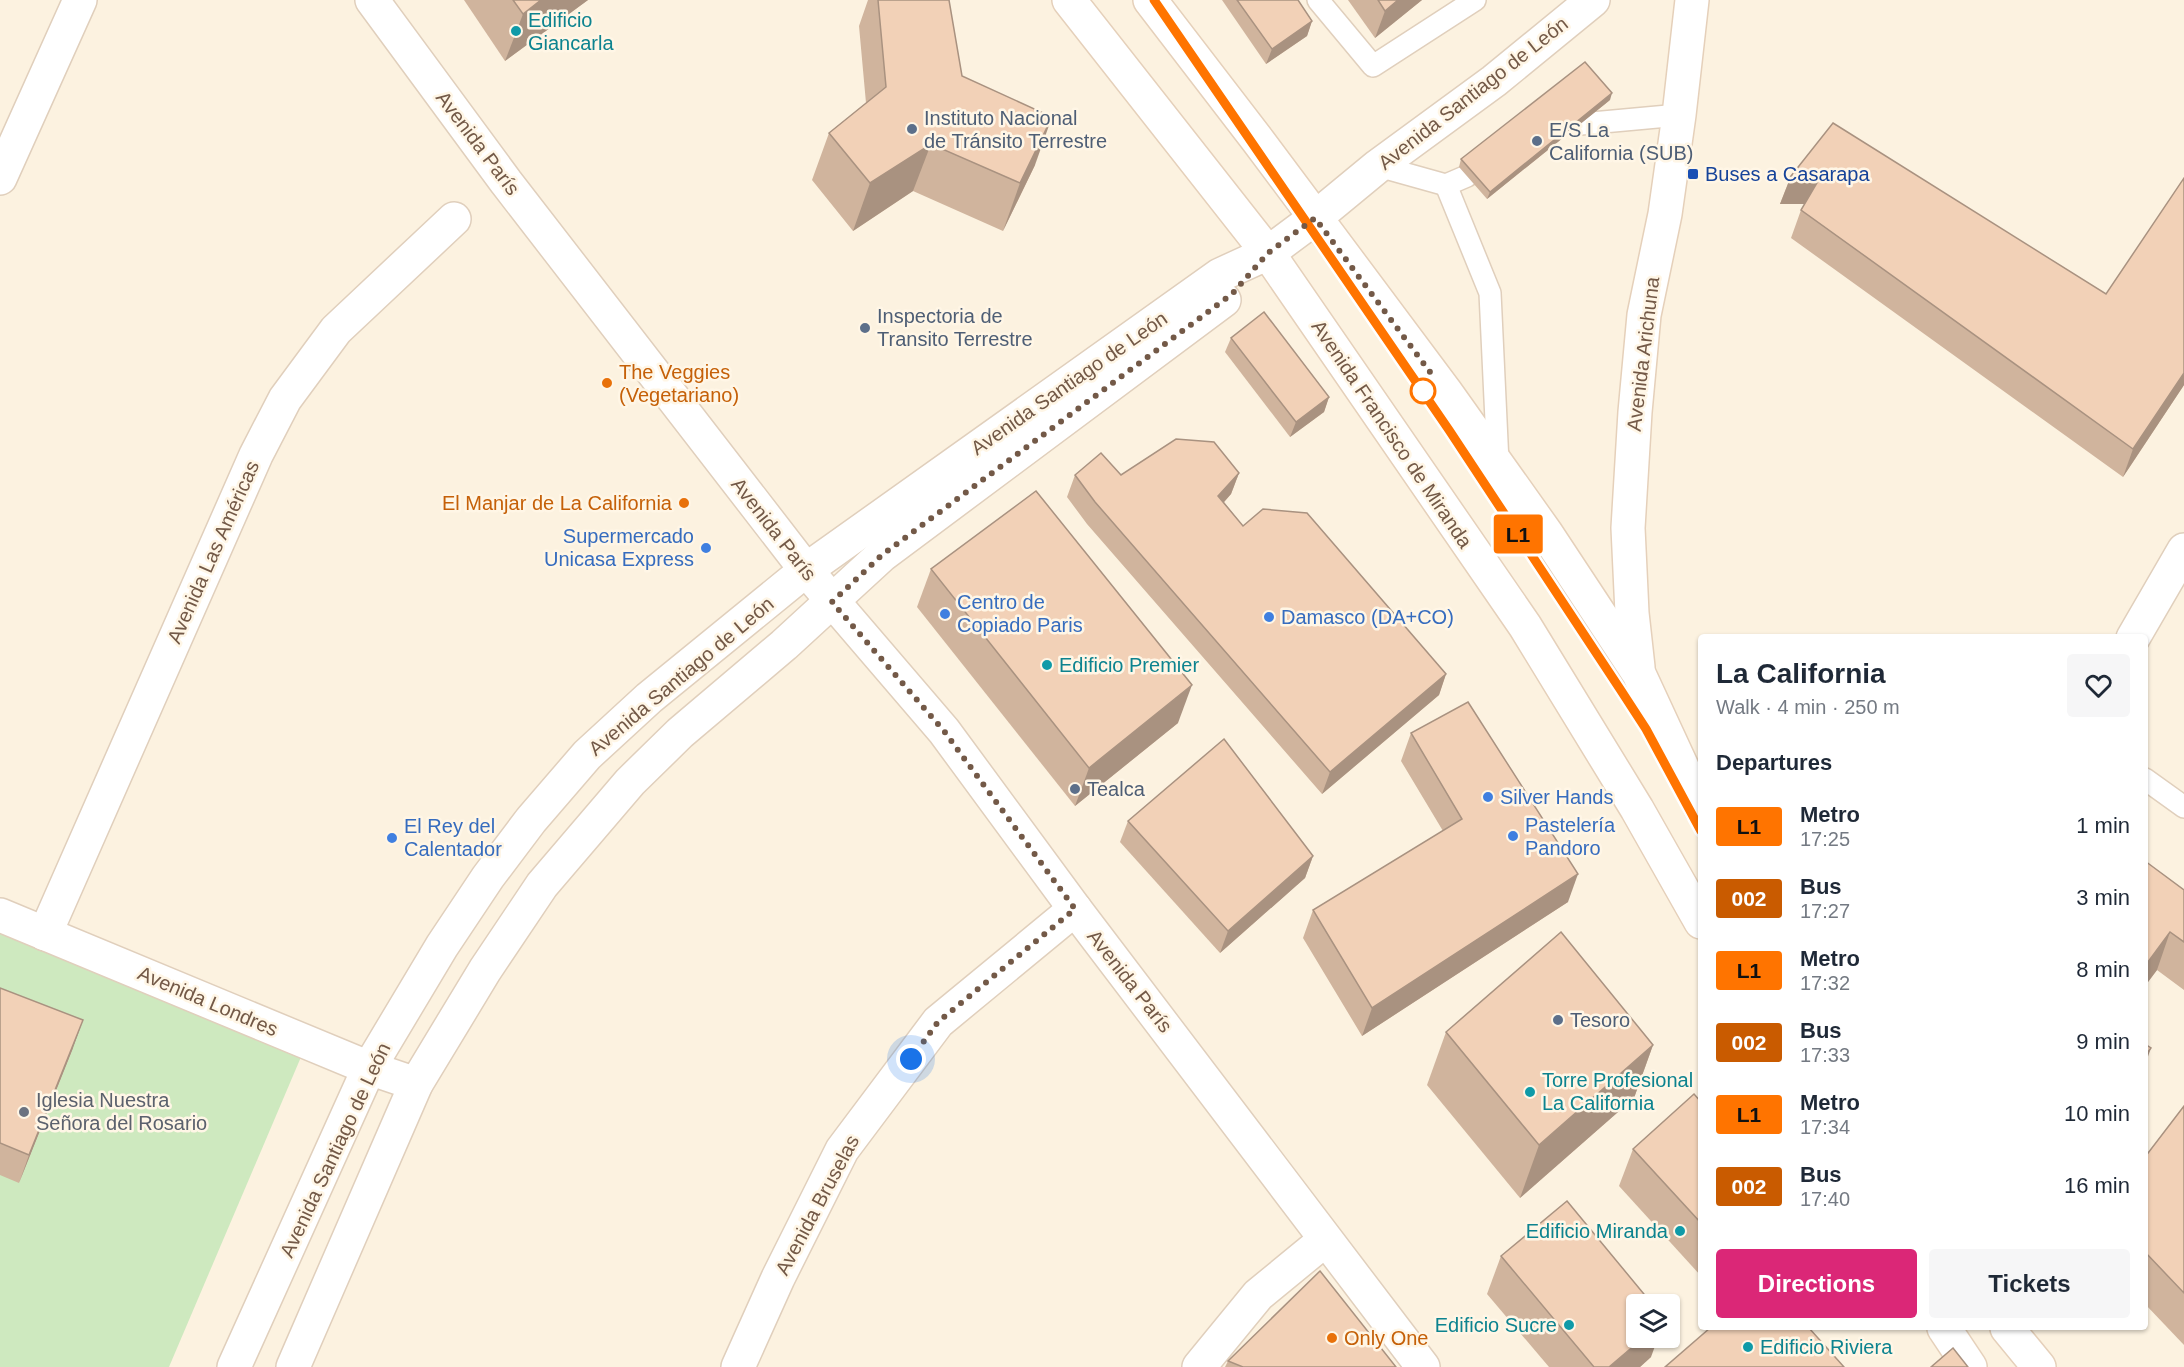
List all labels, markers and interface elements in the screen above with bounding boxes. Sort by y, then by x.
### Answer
place label: Edificio Giancarla [528,9,614,54]
street label: Avenida Santiago de León [1374,12,1572,174]
marker: Edificio Giancarla [509,24,523,38]
street label: Avenida París [432,87,524,199]
place label: Instituto Nacional de Tránsito Terrestre [924,107,1107,152]
place label: E/S La California (SUB) [1549,119,1693,164]
marker: Instituto Nacional de Tránsito Terrestre [905,122,919,136]
marker: E/S La California (SUB) [1530,134,1544,148]
place label: Buses a Casarapa [1705,163,1870,185]
marker: Buses a Casarapa [1686,167,1700,181]
street label: Avenida Arichuna [1623,275,1663,432]
place label: Inspectoria de Transito Terrestre [877,305,1033,350]
street label: Avenida Santiago de León [967,307,1171,459]
street label: Avenida Francisco de Miranda [1307,316,1477,553]
marker: Inspectoria de Transito Terrestre [858,321,872,335]
place label: The Veggies (Vegetariano) [619,361,739,406]
marker: The Veggies (Vegetariano) [600,376,614,390]
unlabelled marker [1410,378,1436,404]
street label: Avenida Las Américas [163,457,263,647]
street label: Avenida París [727,473,821,585]
place label: El Manjar de La California [442,492,673,514]
marker: El Manjar de La California [677,496,691,510]
line badge: L1 [1491,514,1545,554]
text: L1 [1506,523,1530,546]
place label: Supermercado Unicasa Express [544,525,694,570]
marker: Supermercado Unicasa Express [699,541,713,555]
place label: Centro de Copiado Paris [957,591,1083,636]
street label: Avenida Santiago de León [584,592,778,760]
place label: Damasco (DA+CO) [1281,606,1454,628]
marker: Centro de Copiado Paris [938,607,952,621]
marker: Damasco (DA+CO) [1262,610,1276,624]
place label: Edificio Premier [1059,654,1199,676]
button: heart [2067,654,2130,717]
marker: Edificio Premier [1040,658,1054,672]
text: La California [1716,658,1886,689]
text: Walk · 4 min · 250 m [1716,696,1900,718]
text: Departures [1716,750,1832,775]
place label: Tealca [1087,778,1146,800]
marker: Tealca [1068,782,1082,796]
place label: Silver Hands [1500,786,1613,808]
marker: Silver Hands [1481,790,1495,804]
text: Metro [1800,802,1860,827]
text: 1 min [2076,813,2130,838]
place label: Pastelería Pandoro [1525,814,1616,859]
place label: El Rey del Calentador [404,815,502,860]
text: L1 [1737,815,1761,838]
text: 17:25 [1800,828,1850,850]
marker: Pastelería Pandoro [1506,829,1520,843]
marker: El Rey del Calentador [385,831,399,845]
text: Bus [1800,874,1842,899]
text: 3 min [2076,885,2130,910]
text: 002 [1731,887,1767,910]
text: 17:27 [1800,900,1850,922]
street label: Avenida París [1083,925,1177,1037]
text: Metro [1800,946,1860,971]
text: 8 min [2076,957,2130,982]
text: L1 [1737,959,1761,982]
street label: Avenida Londres [135,962,281,1040]
text: 17:32 [1800,972,1850,994]
place label: Tesoro [1570,1009,1630,1031]
marker: Tesoro [1551,1013,1565,1027]
text: Bus [1800,1018,1842,1043]
text: 9 min [2076,1029,2130,1054]
text: 002 [1731,1031,1767,1054]
street label: Avenida Santiago de León [276,1039,394,1261]
your location [896,1044,926,1074]
text: 17:33 [1800,1044,1850,1066]
place label: Torre Profesional La California [1542,1069,1693,1114]
marker: Torre Profesional La California [1523,1085,1537,1099]
place label: Iglesia Nuestra Señora del Rosario [36,1089,207,1134]
text: Metro [1800,1090,1860,1115]
text: 10 min [2064,1101,2130,1126]
text: L1 [1737,1103,1761,1126]
marker: Iglesia Nuestra Señora del Rosario [17,1105,31,1119]
text: 17:34 [1800,1116,1850,1138]
street label: Avenida Bruselas [771,1131,863,1279]
text: Bus [1800,1162,1842,1187]
text: 16 min [2064,1173,2130,1198]
text: 002 [1731,1175,1767,1198]
text: 17:40 [1800,1188,1850,1210]
place label: Edificio Miranda [1526,1220,1669,1242]
marker: Edificio Miranda [1673,1224,1687,1238]
button: Directions [1716,1249,1917,1318]
button: Tickets [1929,1249,2130,1318]
map controls [1626,1294,1680,1348]
button: layers [1626,1294,1680,1348]
place label: Edificio Sucre [1435,1314,1557,1336]
marker: Edificio Sucre [1562,1318,1576,1332]
place label: Only One [1344,1327,1428,1349]
marker: Only One [1325,1331,1339,1345]
place label: Edificio Riviera [1760,1336,1893,1358]
marker: Edificio Riviera [1741,1340,1755,1354]

